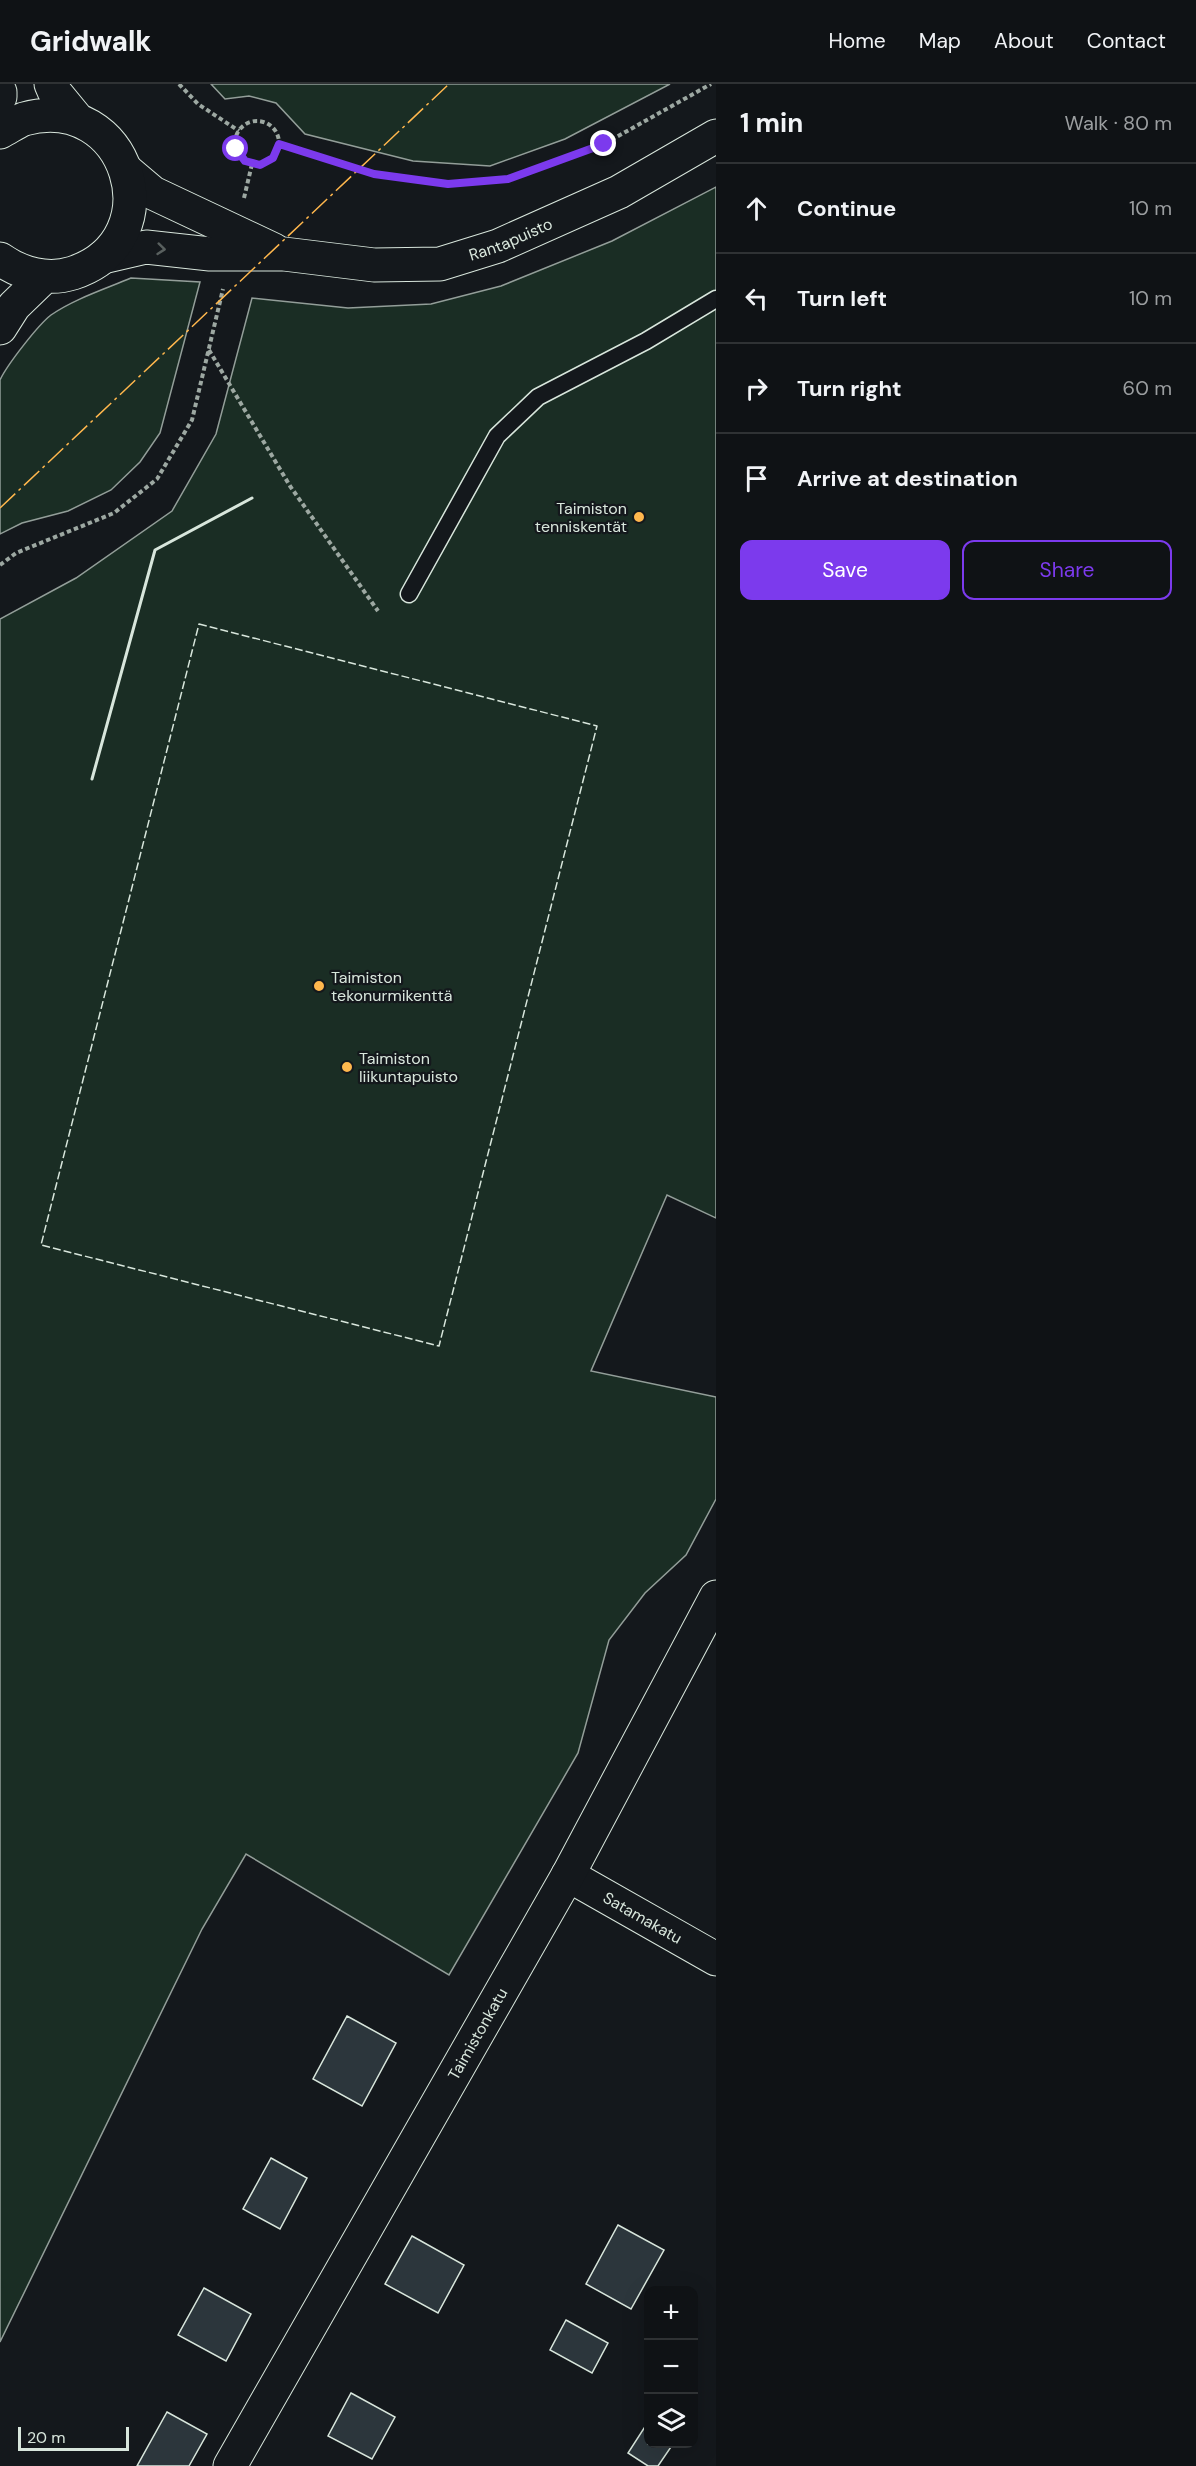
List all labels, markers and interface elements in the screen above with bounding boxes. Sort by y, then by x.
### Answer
text: Gridwalk [30,23,152,60]
text: Home [828,27,886,55]
text: Map [919,27,961,55]
text: About [994,27,1054,55]
text: Contact [1087,27,1166,55]
text: 1 min [740,106,803,140]
text: Walk · 80 m [1065,110,1172,136]
route end [590,130,616,156]
route start [222,135,248,161]
icon: ahead [740,192,773,225]
text: Continue [797,194,896,223]
text: 10 m [1129,195,1172,221]
street label: Rantapuisto [466,213,556,265]
one-way arrow [156,242,165,255]
icon: left [740,282,773,315]
text: Turn left [797,284,887,313]
text: 10 m [1129,285,1172,311]
icon: right [740,372,773,405]
text: Turn right [797,374,902,403]
text: 60 m [1123,375,1172,401]
icon: arrive [740,462,773,495]
text: Arrive at destination [797,464,1018,493]
place label: Taimiston tenniskentät [535,498,627,537]
marker: Taimiston tenniskentät [632,510,646,524]
button: Save [740,540,950,600]
button: Share [962,540,1172,600]
place label: Taimiston tekonurmikenttä [331,967,453,1006]
marker: Taimiston tekonurmikenttä [312,979,326,993]
place label: Taimiston liikuntapuisto [359,1048,458,1087]
marker: Taimiston liikuntapuisto [340,1060,354,1074]
street label: Satamakatu [599,1887,686,1949]
street label: Taimistonkatu [443,1984,512,2084]
map controls [644,2286,698,2448]
button: + [644,2286,698,2340]
button: − [644,2340,698,2394]
button: layers [644,2394,698,2448]
scale bar [18,2424,129,2452]
text: 20 m [27,2427,66,2448]

